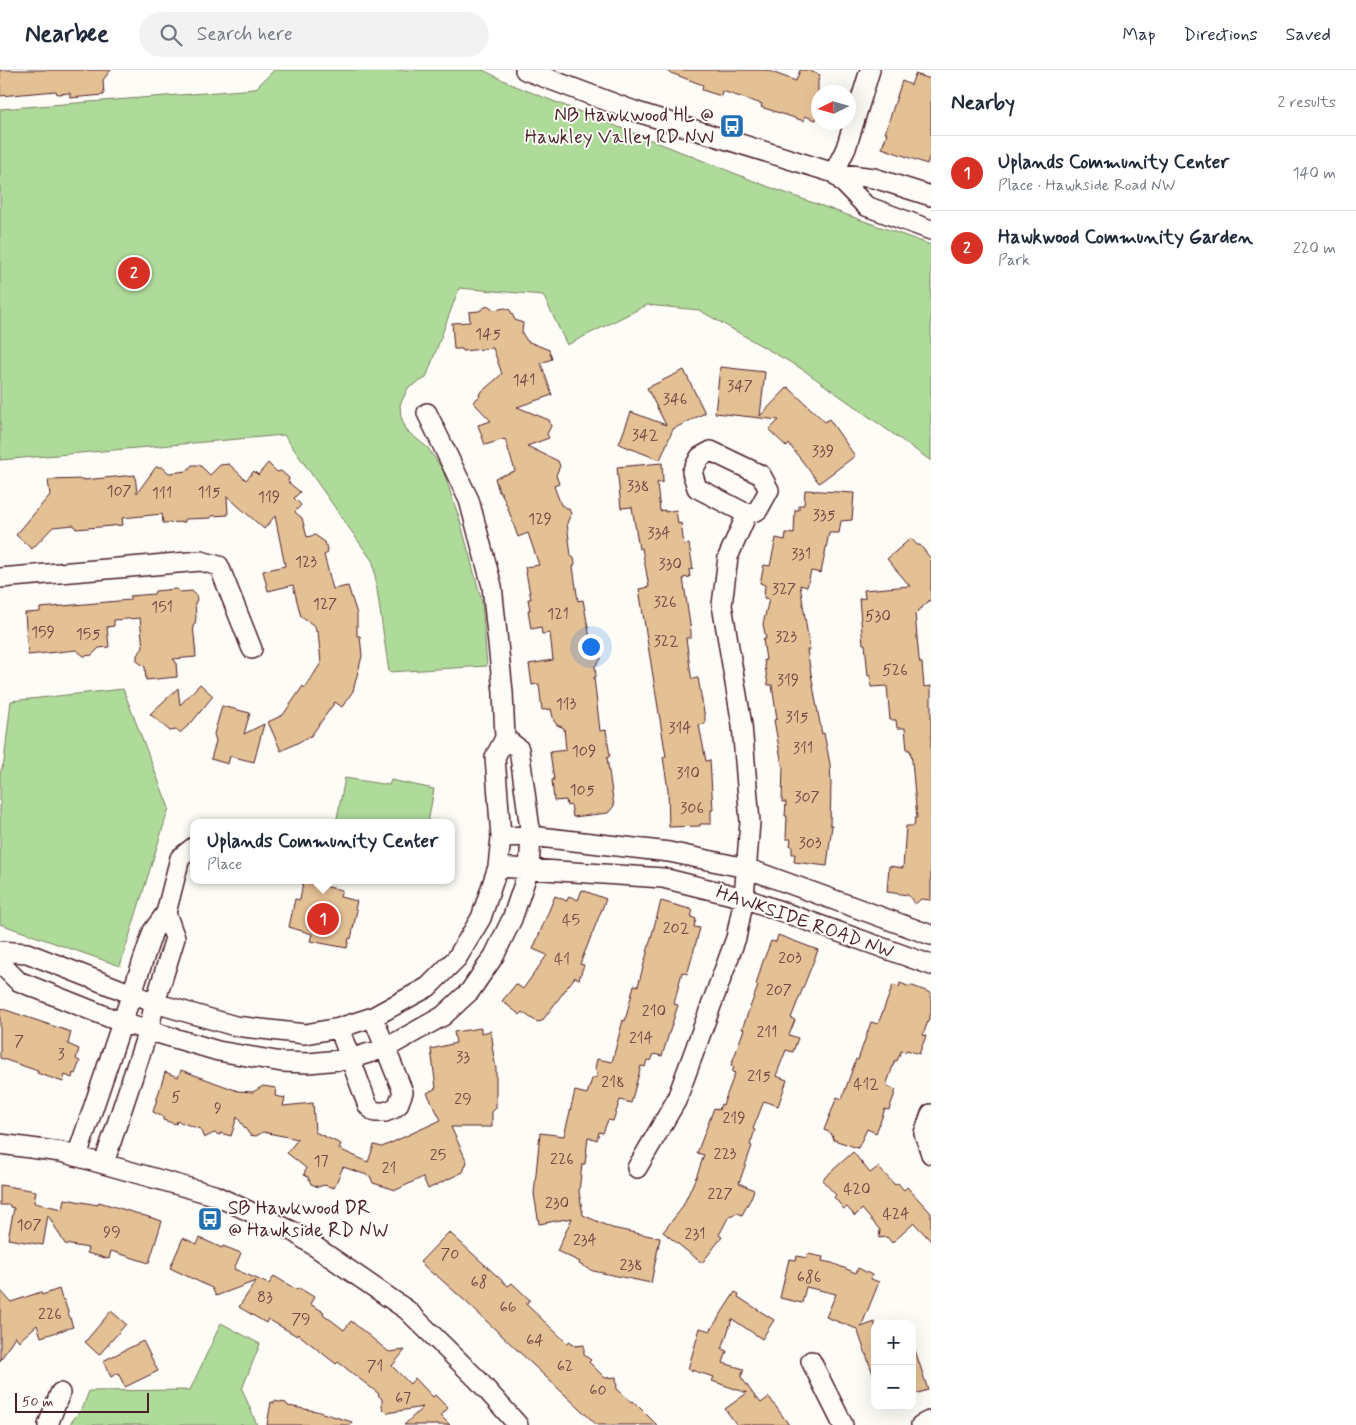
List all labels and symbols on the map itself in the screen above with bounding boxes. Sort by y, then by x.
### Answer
north arrow [811,85,856,130]
place label: NB Hawkwood HL @ Hawkley Valley RD NW [525,103,714,150]
bus stop icon: NB Hawkwood HL @ Hawkley Valley RD NW [719,113,745,139]
pin: 2 [118,254,150,292]
house number: 145 [475,324,501,345]
house number: 141 [512,370,536,391]
house number: 347 [727,376,753,397]
house number: 346 [663,389,687,410]
house number: 342 [632,425,659,446]
house number: 339 [812,441,834,462]
house number: 338 [627,476,649,497]
house number: 107 [106,481,132,502]
house number: 115 [198,482,221,503]
house number: 111 [152,483,172,504]
house number: 119 [258,487,280,508]
house number: 335 [813,505,836,526]
house number: 129 [528,509,552,530]
house number: 334 [647,523,671,544]
house number: 331 [791,544,811,565]
house number: 123 [295,552,318,573]
house number: 330 [658,554,682,575]
house number: 327 [772,579,796,600]
house number: 326 [653,592,677,613]
house number: 127 [313,594,337,615]
house number: 151 [151,597,173,618]
house number: 121 [547,604,569,625]
house number: 530 [865,606,891,627]
house number: 159 [31,622,55,643]
house number: 155 [76,624,100,645]
house number: 323 [775,627,798,648]
house number: 322 [653,631,679,652]
your location [578,634,604,660]
house number: 526 [882,660,908,681]
house number: 319 [777,670,799,691]
house number: 113 [556,694,577,715]
house number: 315 [785,707,809,728]
house number: 314 [668,718,692,739]
house number: 311 [793,738,813,759]
house number: 109 [572,741,596,762]
house number: 310 [676,763,700,784]
house number: 105 [569,780,595,801]
house number: 307 [794,787,820,808]
house number: 306 [680,798,704,819]
house number: 303 [799,833,822,854]
street label: HAWKSIDE ROAD NW [713,880,897,964]
pin: 1 [307,900,339,938]
house number: 45 [562,910,580,931]
house number: 202 [663,918,690,939]
house number: 203 [778,948,802,969]
house number: 41 [554,949,570,970]
house number: 207 [766,980,792,1001]
house number: 210 [642,1001,666,1022]
house number: 211 [757,1022,777,1043]
house number: 214 [629,1028,653,1049]
house number: 7 [14,1031,24,1052]
house number: 3 [57,1044,65,1065]
house number: 33 [456,1047,470,1068]
house number: 215 [747,1066,771,1087]
house number: 218 [601,1072,625,1093]
house number: 412 [853,1074,879,1095]
house number: 5 [171,1087,181,1108]
house number: 29 [454,1089,472,1110]
house number: 9 [214,1098,222,1119]
house number: 219 [722,1108,746,1129]
house number: 223 [714,1144,737,1165]
house number: 25 [430,1145,446,1166]
house number: 226 [550,1149,574,1170]
house number: 17 [313,1151,329,1172]
house number: 21 [382,1158,396,1179]
house number: 420 [843,1179,871,1200]
house number: 227 [707,1184,733,1205]
house number: 230 [545,1193,569,1214]
place label: SB Hawkwood DR @ Hawkside RD NW [228,1196,388,1243]
house number: 424 [882,1204,910,1225]
bus stop icon: SB Hawkwood DR @ Hawkside RD NW [197,1206,223,1232]
house number: 107 [16,1215,42,1236]
house number: 99 [103,1222,121,1243]
house number: 231 [685,1224,705,1245]
house number: 234 [573,1230,597,1251]
house number: 70 [441,1244,459,1265]
house number: 238 [619,1255,643,1276]
house number: 686 [797,1267,821,1288]
house number: 68 [471,1272,487,1293]
house number: 83 [257,1287,273,1308]
house number: 66 [499,1297,517,1318]
house number: 226 [38,1304,62,1325]
house number: 79 [291,1309,311,1330]
house number: 64 [526,1330,544,1351]
house number: 71 [367,1356,383,1377]
house number: 62 [557,1356,573,1377]
house number: 60 [589,1380,607,1401]
house number: 67 [395,1388,411,1409]
scale bar [15,1390,149,1413]

